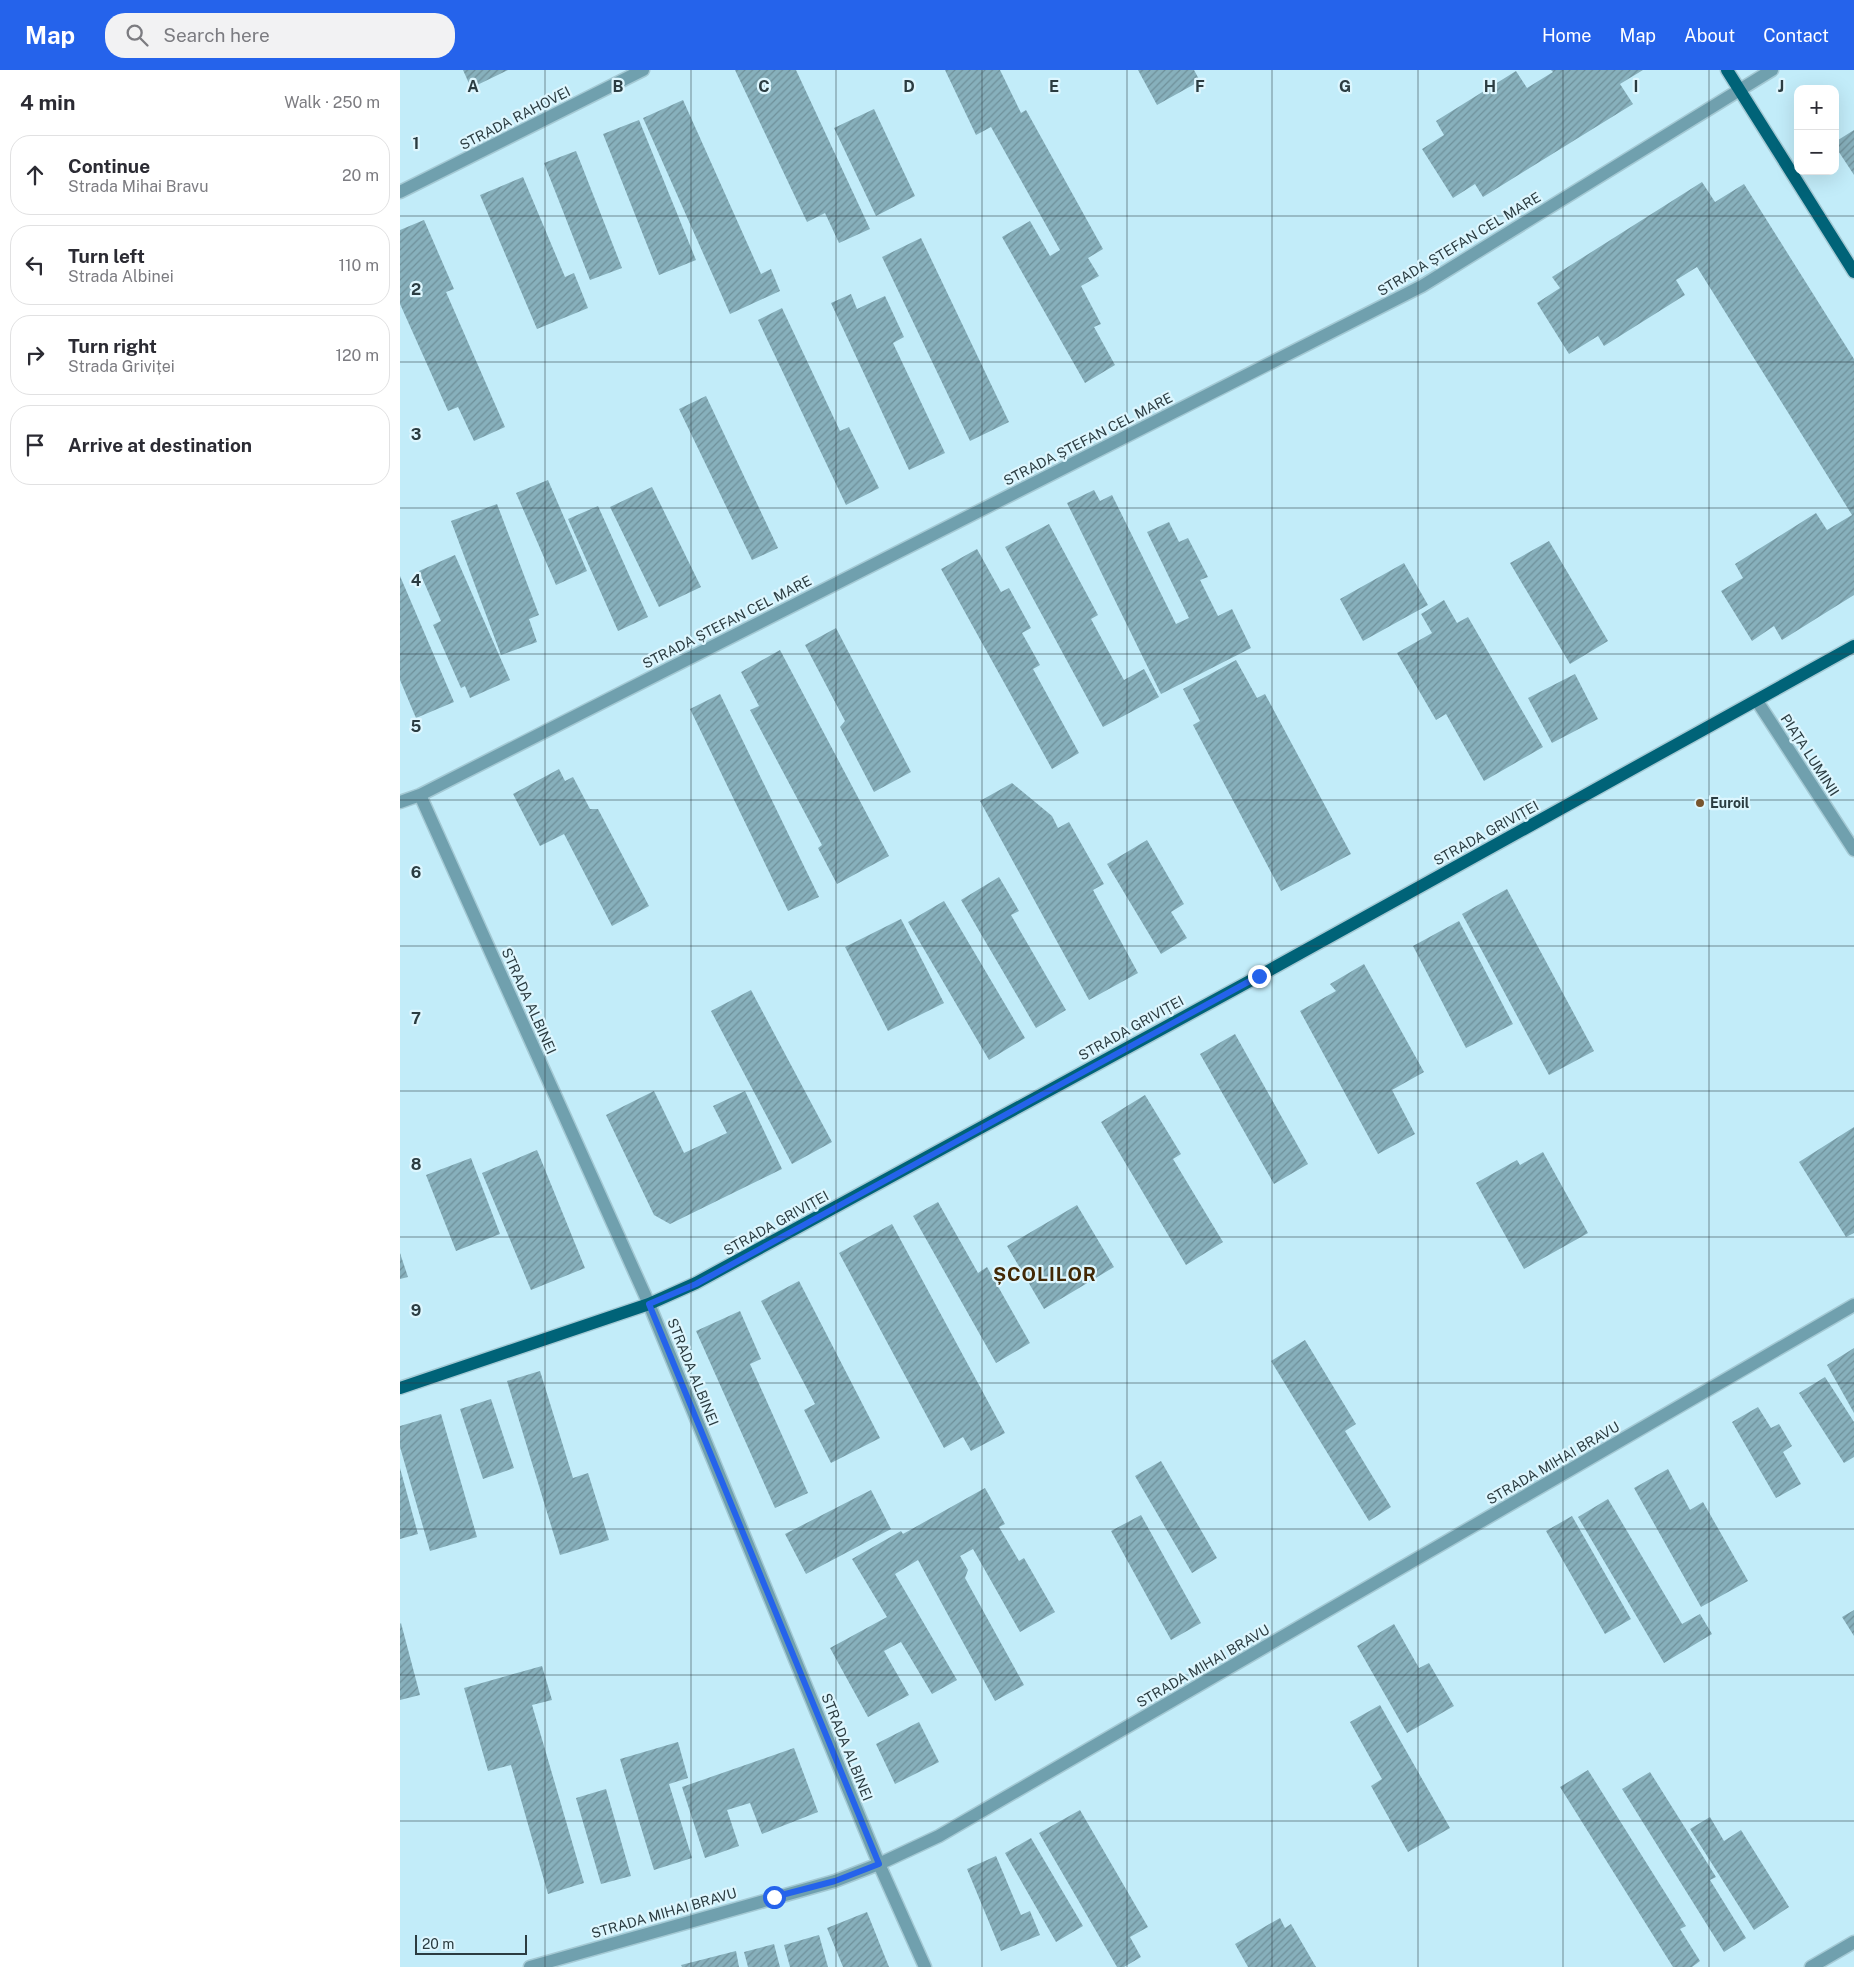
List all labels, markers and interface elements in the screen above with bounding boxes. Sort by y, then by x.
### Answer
search box [105,13,455,58]
text: Map [25,21,75,49]
icon: search [123,21,151,49]
text: Search here [163,24,270,46]
text: Home [1542,25,1592,46]
text: Map [1620,25,1656,46]
text: About [1684,25,1735,46]
text: Contact [1763,25,1829,46]
text: B [613,77,624,96]
text: C [758,77,770,96]
text: D [903,77,915,96]
text: E [1049,77,1059,96]
text: F [1195,77,1205,96]
text: G [1339,77,1351,96]
text: H [1484,77,1496,96]
text: I [1634,77,1638,96]
text: J [1778,77,1784,96]
street label: STRADA RAHOVEI [457,83,573,153]
map controls [1794,85,1839,175]
button: + [1794,85,1839,130]
text: 4 min [20,90,75,115]
text: Walk · 250 m [284,93,380,112]
button: − [1794,130,1839,175]
text: 1 [413,134,419,153]
text: Continue [68,155,150,177]
icon: ahead [21,161,49,189]
text: 20 m [342,166,379,185]
text: Strada Mihai Bravu [68,177,208,196]
street label: STRADA ȘTEFAN CEL MARE [1375,189,1543,299]
text: Turn left [68,245,145,267]
icon: left [21,251,49,279]
text: 110 m [338,256,379,275]
text: Strada Albinei [68,267,174,286]
text: 2 [411,280,421,299]
text: Turn right [68,335,157,357]
icon: right [21,341,49,369]
text: 120 m [335,346,379,365]
text: Strada Griviței [68,357,175,376]
street label: STRADA ȘTEFAN CEL MARE [1001,389,1175,489]
text: 3 [411,425,421,444]
icon: arrive [21,431,49,459]
text: Arrive at destination [68,434,252,456]
text: 4 [411,571,422,590]
street label: STRADA ȘTEFAN CEL MARE [640,572,814,672]
street label: PIAȚA LUMINII [1778,711,1842,799]
text: 5 [411,717,422,736]
place label: Euroil [1710,795,1750,811]
street label: STRADA GRIVIȚEI [1431,797,1541,869]
marker: Euroil [1694,797,1706,809]
text: 6 [411,863,421,882]
street label: STRADA ALBINEI [498,946,560,1056]
route end [1248,965,1271,988]
street label: STRADA GRIVIȚEI [1076,992,1186,1064]
text: 7 [411,1009,421,1028]
text: 8 [411,1155,422,1174]
street label: STRADA GRIVIȚEI [721,1187,831,1259]
district label: ȘCOLILOR [993,1263,1097,1285]
text: 9 [411,1301,421,1320]
street label: STRADA ALBINEI [664,1316,722,1428]
street label: STRADA MIHAI BRAVU [1484,1418,1622,1508]
street label: STRADA MIHAI BRAVU [1134,1621,1272,1711]
street label: STRADA ALBINEI [818,1691,876,1803]
street label: STRADA MIHAI BRAVU [589,1885,739,1941]
route start [763,1886,786,1909]
scale bar [415,1932,528,1955]
text: 20 m [422,1936,454,1952]

